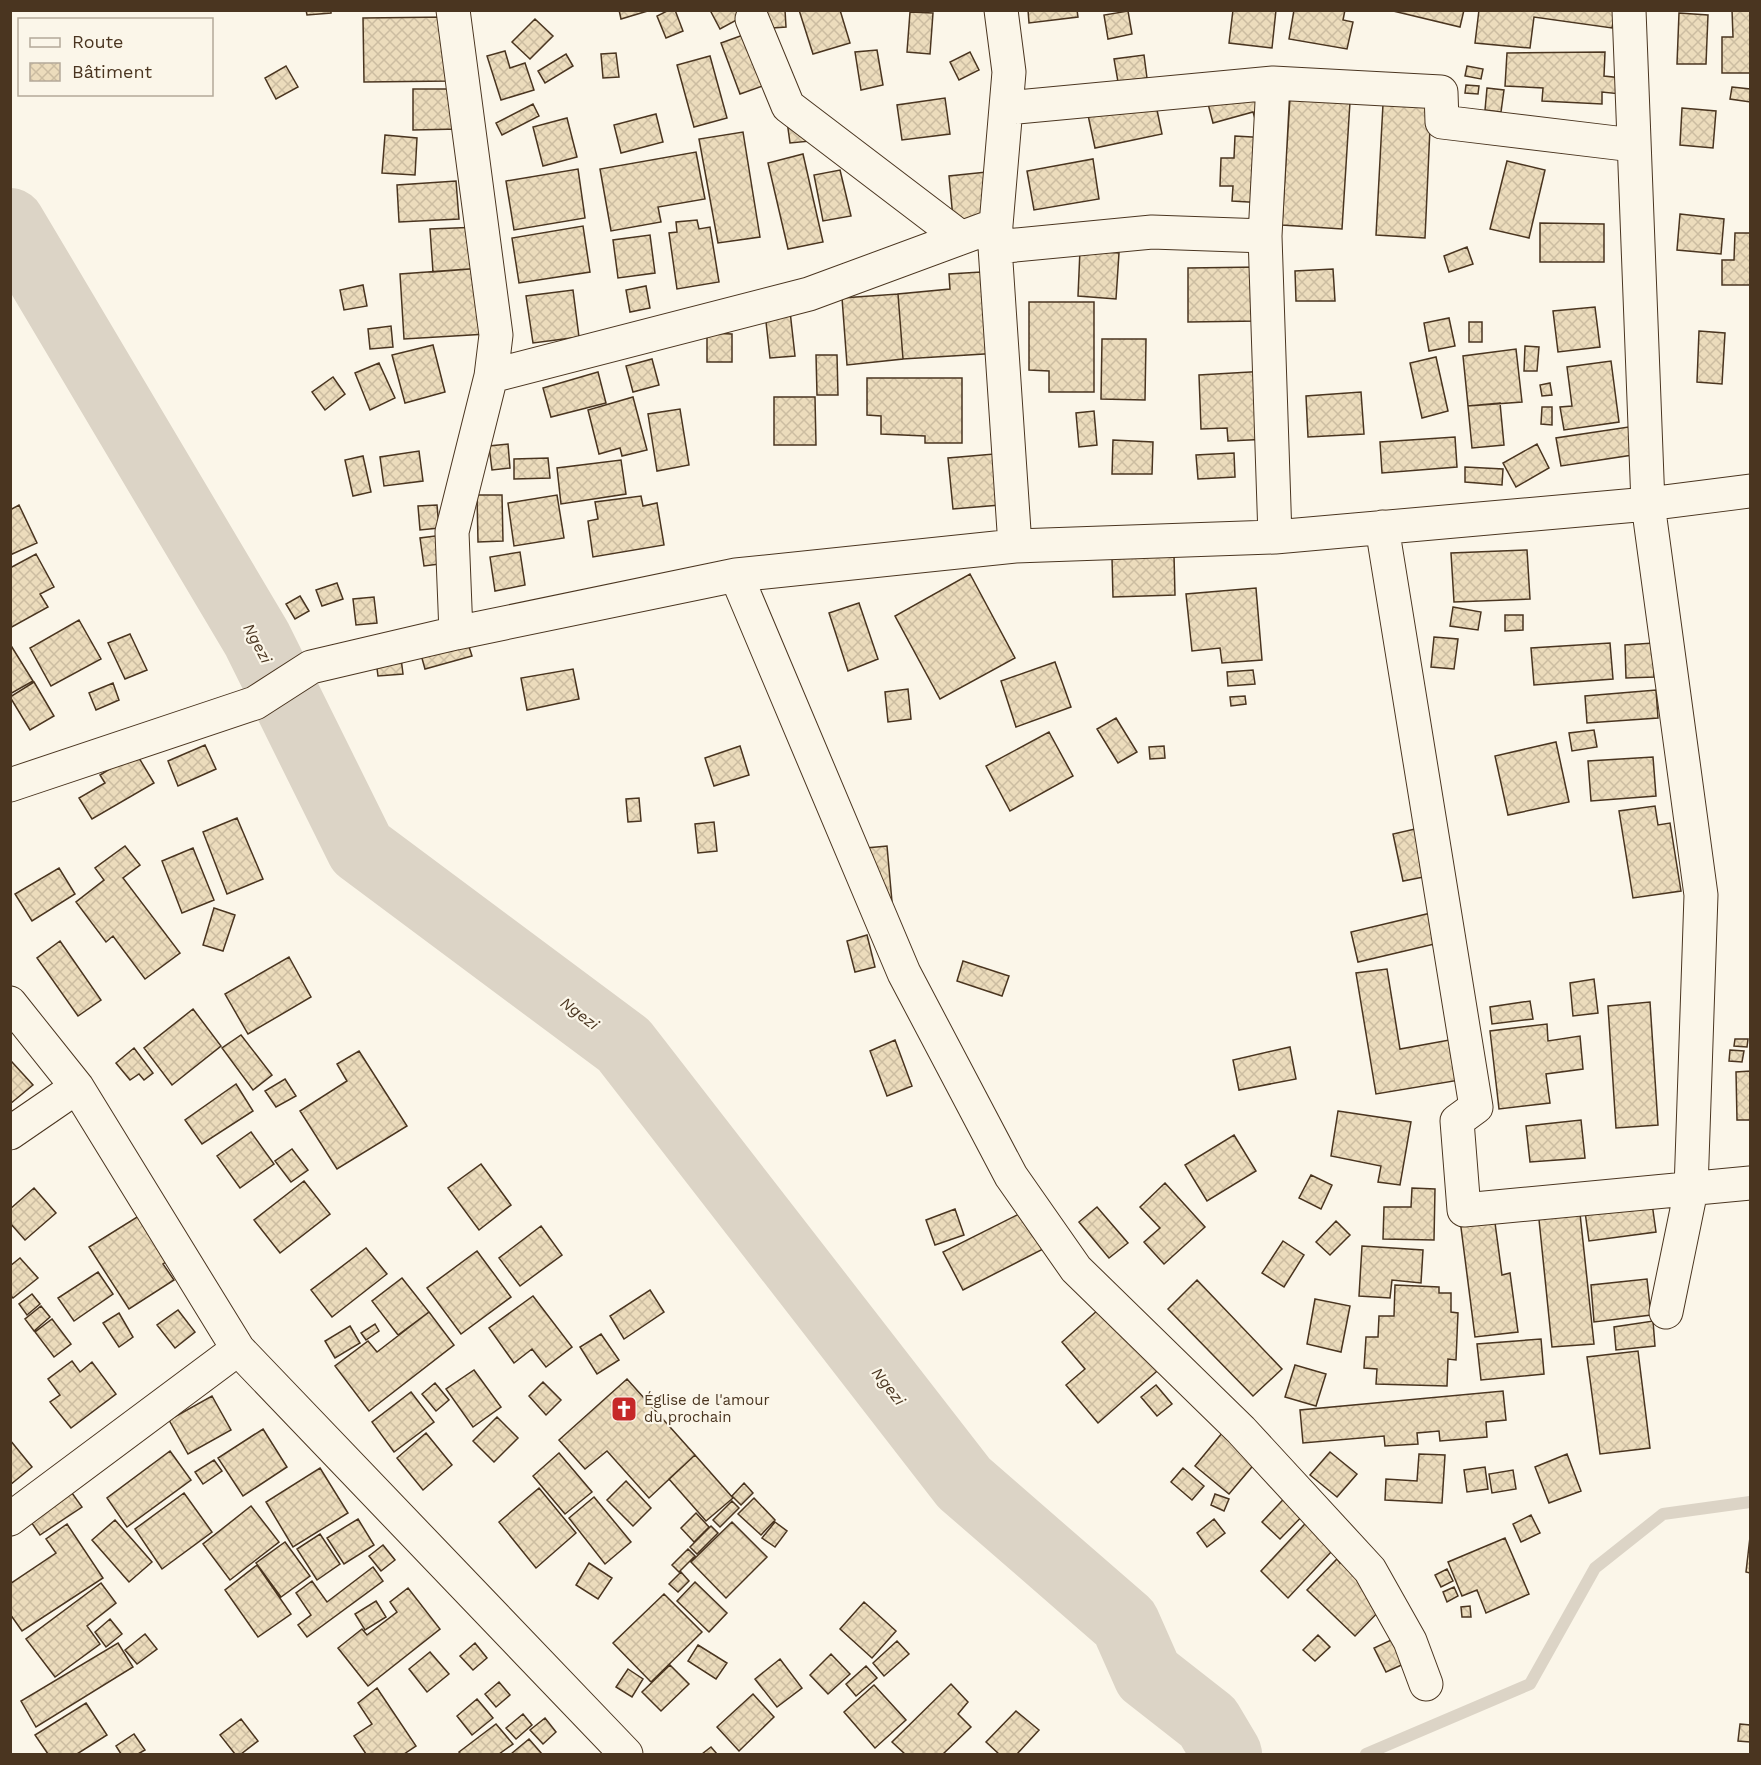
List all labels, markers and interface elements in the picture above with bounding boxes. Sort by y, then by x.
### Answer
legend [18,18,213,96]
text: Route [72,31,124,52]
text: Bâtiment [72,61,152,82]
water label: Ngezi [239,620,276,667]
water label: Ngezi [557,993,603,1034]
water label: Ngezi [868,1364,910,1410]
place label: Église de l'amour du prochain [644,1391,770,1426]
church icon: Église de l'amour du prochain [609,1394,639,1424]

